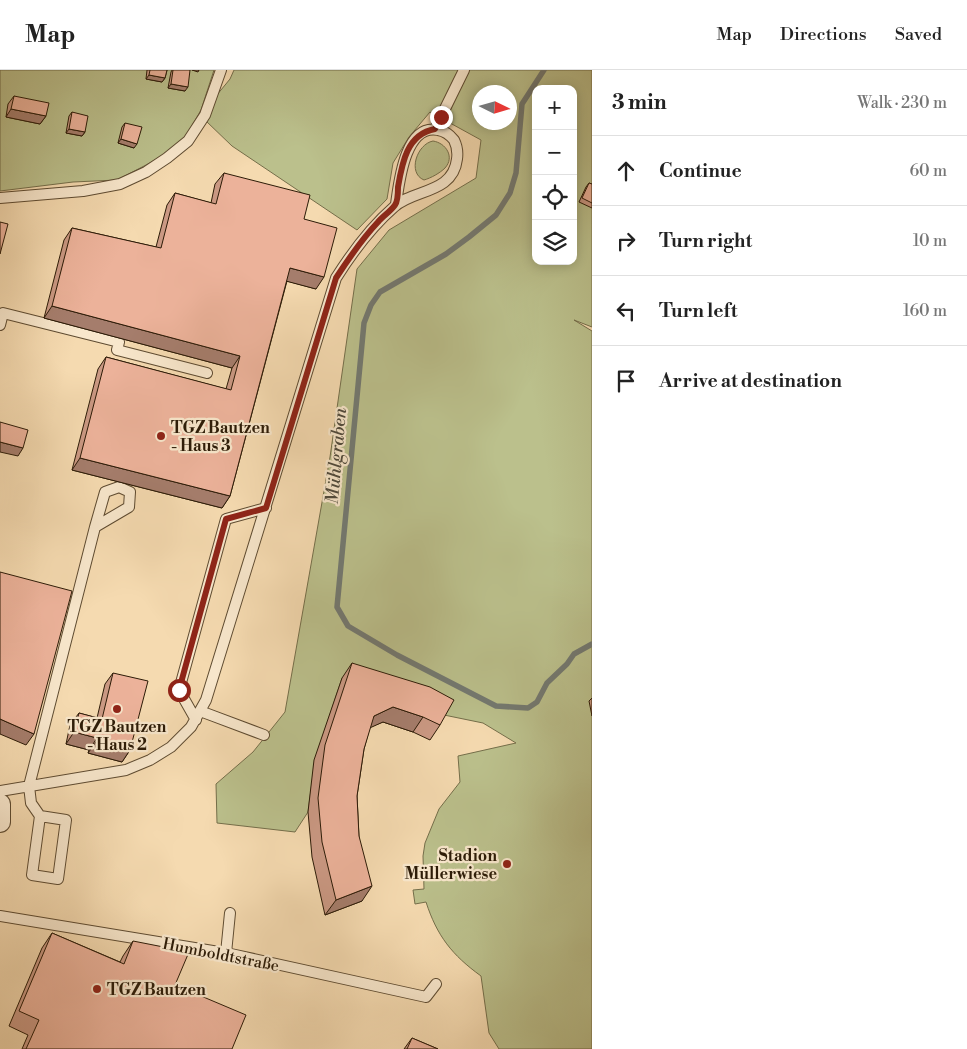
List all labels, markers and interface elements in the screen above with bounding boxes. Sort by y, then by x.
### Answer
text: Map [25,20,75,50]
text: Map [716,23,752,46]
text: Directions [780,23,867,46]
text: Saved [895,23,942,46]
north arrow [472,85,517,130]
map controls [532,85,577,265]
button: + [532,85,577,130]
text: 3 min [612,90,667,116]
text: Walk · 230 m [857,93,947,113]
route end [430,106,453,129]
button: − [532,130,577,175]
icon: ahead [612,157,640,185]
text: Continue [659,159,742,183]
text: 60 m [909,161,947,181]
button: locate [532,175,577,220]
button: layers [532,220,577,265]
icon: right [612,227,640,255]
text: Turn right [659,229,752,253]
text: 10 m [913,231,947,251]
icon: left [612,297,640,325]
text: Turn left [659,299,738,323]
text: 160 m [903,301,947,321]
icon: arrive [612,367,640,395]
text: Arrive at destination [659,369,842,393]
water label: Mühlgraben [321,406,352,505]
place label: TGZ Bautzen - Haus 3 [171,418,270,456]
marker: TGZ Bautzen - Haus 3 [155,430,167,442]
route start [168,679,191,702]
marker: TGZ Bautzen - Haus 2 [111,703,123,715]
place label: TGZ Bautzen - Haus 2 [68,717,167,755]
place label: Stadion Müllerwiese [404,846,497,884]
marker: Stadion Müllerwiese [501,858,513,870]
street label: Humboldtstraße [161,934,281,976]
place label: TGZ Bautzen [107,980,206,1000]
marker: TGZ Bautzen [91,983,103,995]

